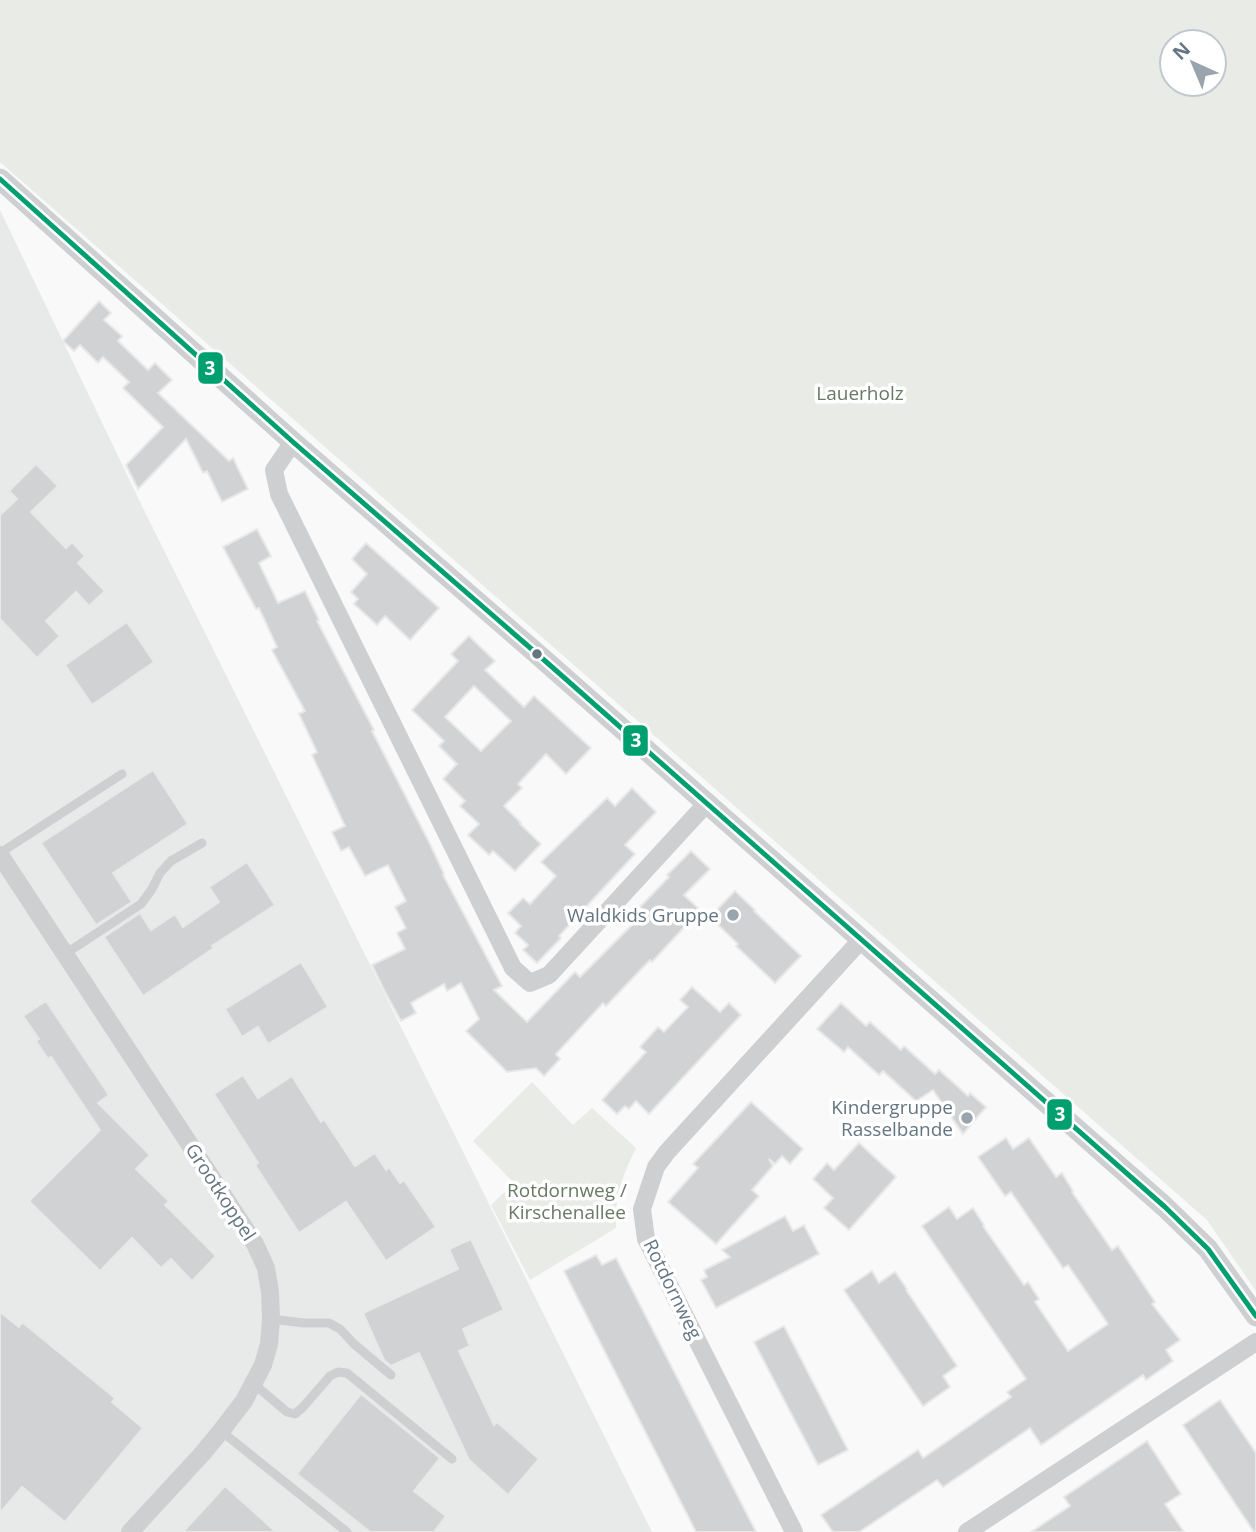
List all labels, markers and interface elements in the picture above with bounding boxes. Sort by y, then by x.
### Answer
north arrow [1158,28,1228,98]
text: N [1167,36,1196,65]
line badge: 3 [197,351,224,385]
text: 3 [205,355,216,381]
park label: Lauerholz [816,380,904,406]
unlabelled marker [530,647,544,661]
line badge: 3 [622,724,649,757]
text: 3 [631,727,642,753]
place label: Waldkids Gruppe [567,902,719,928]
marker: Waldkids Gruppe [725,907,741,923]
place label: Kindergruppe Rasselbande [831,1094,953,1142]
line badge: 3 [1046,1098,1073,1131]
text: 3 [1055,1101,1066,1127]
marker: Kindergruppe Rasselbande [959,1110,975,1126]
street label: Grootkoppel [180,1138,262,1246]
park label: Rotdornweg / Kirschenallee [507,1177,627,1225]
street label: Rotdornweg [638,1235,708,1343]

